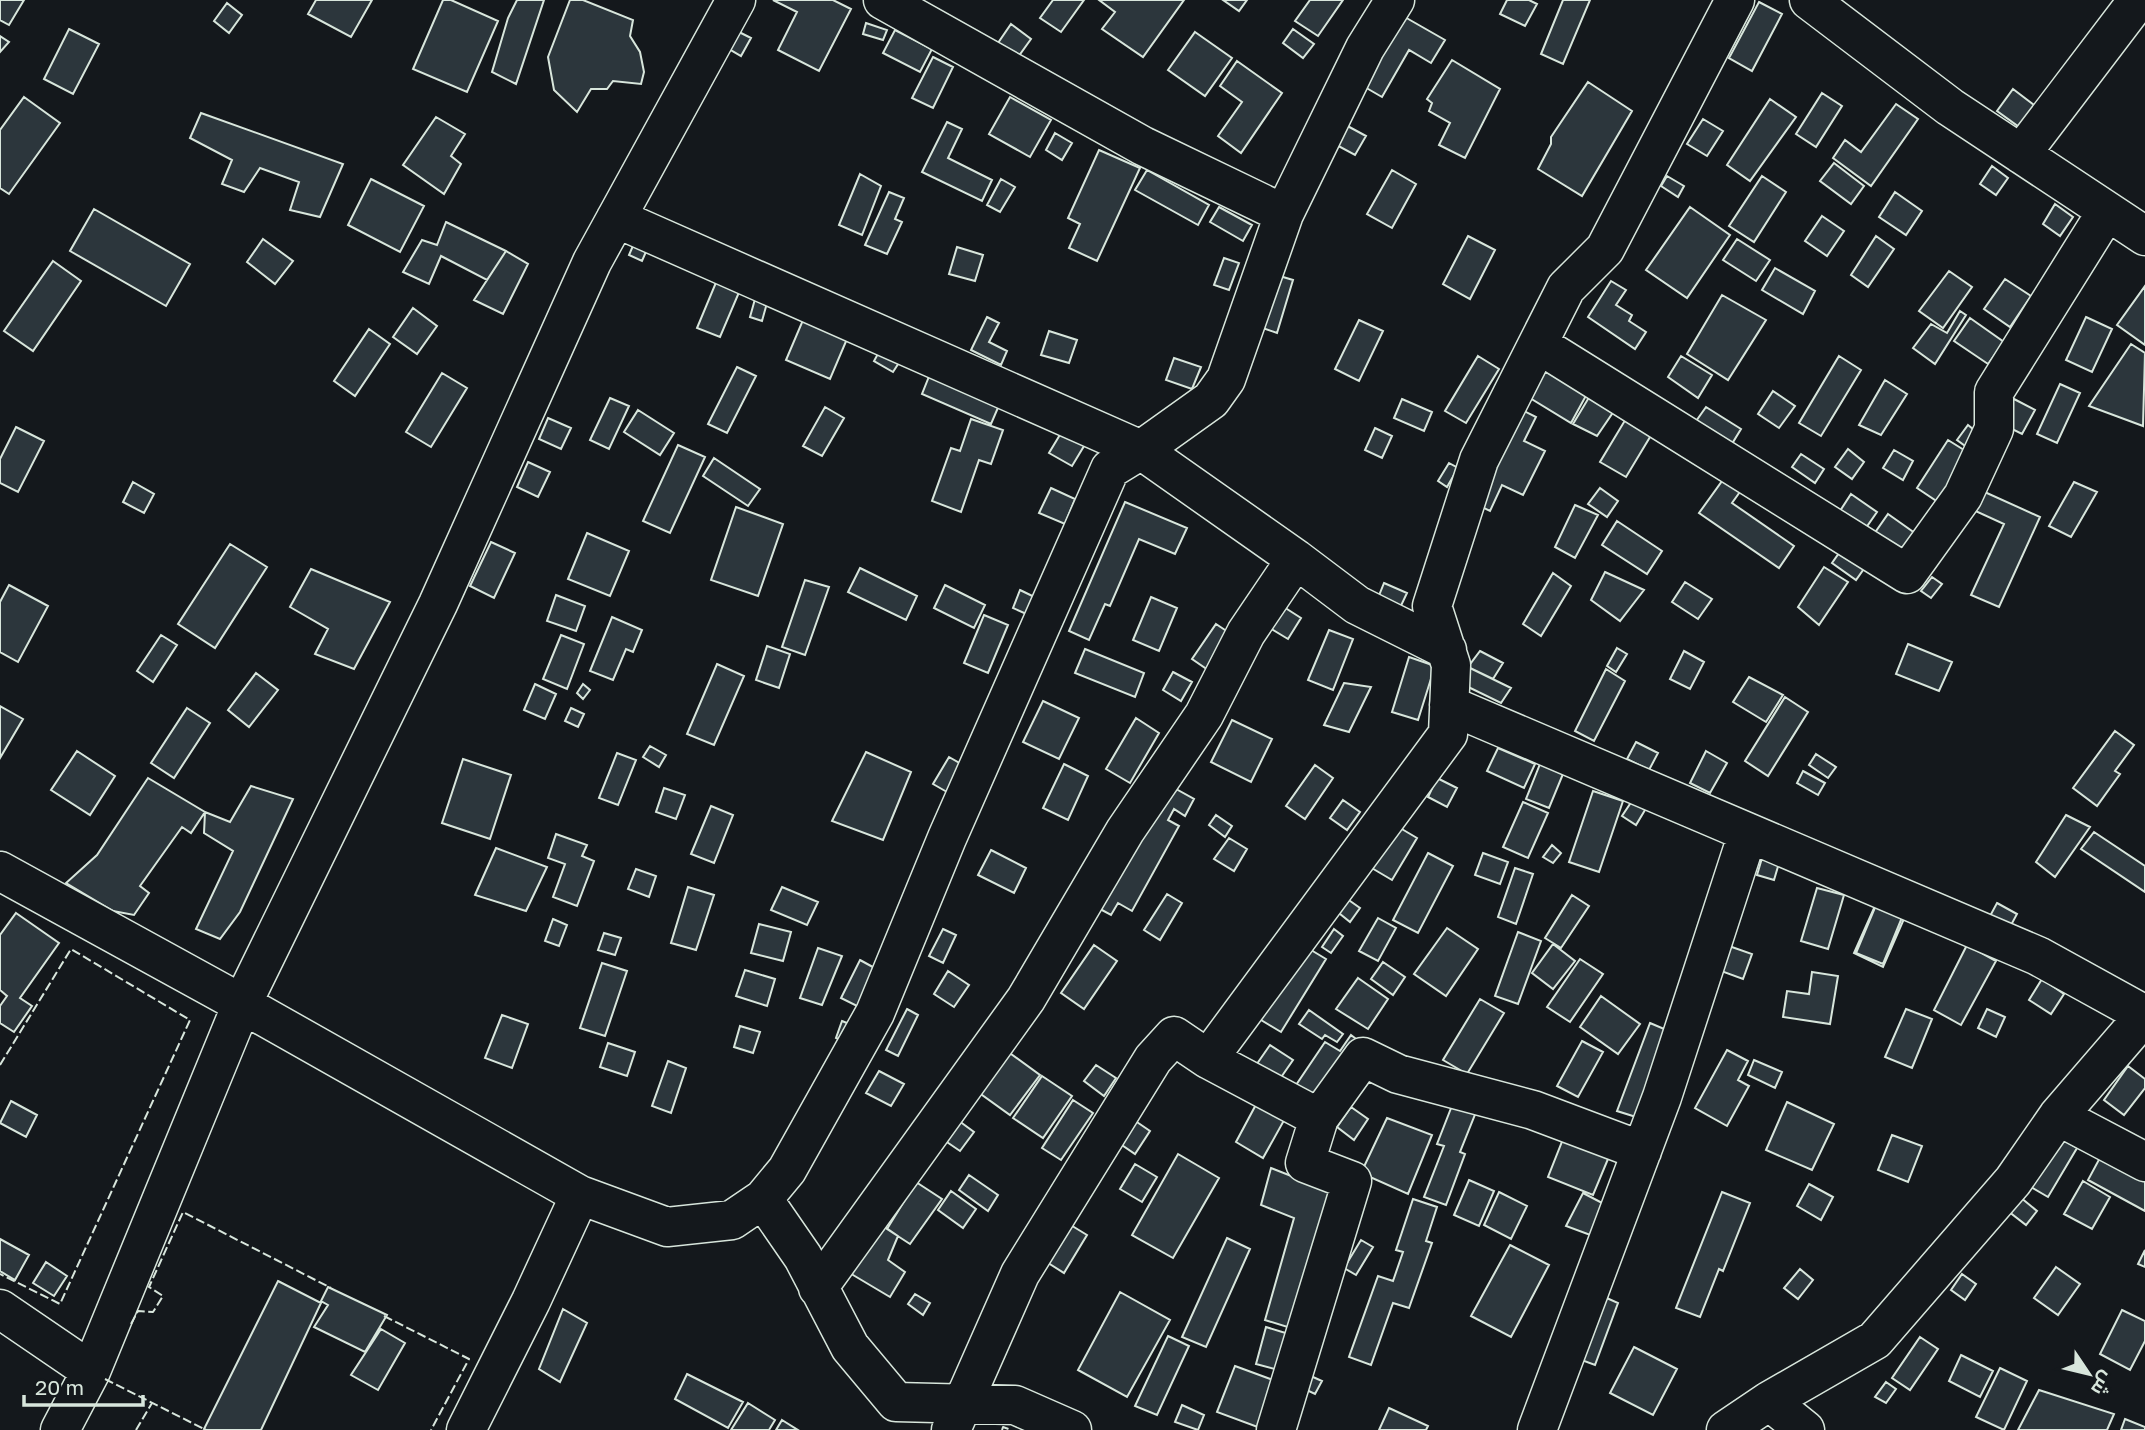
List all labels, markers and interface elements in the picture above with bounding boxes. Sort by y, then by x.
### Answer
north arrow [2054,1339,2124,1409]
scale bar [24,1364,144,1408]
text: ش [2086,1367,2120,1401]
text: 20 m [35,1374,84,1400]

